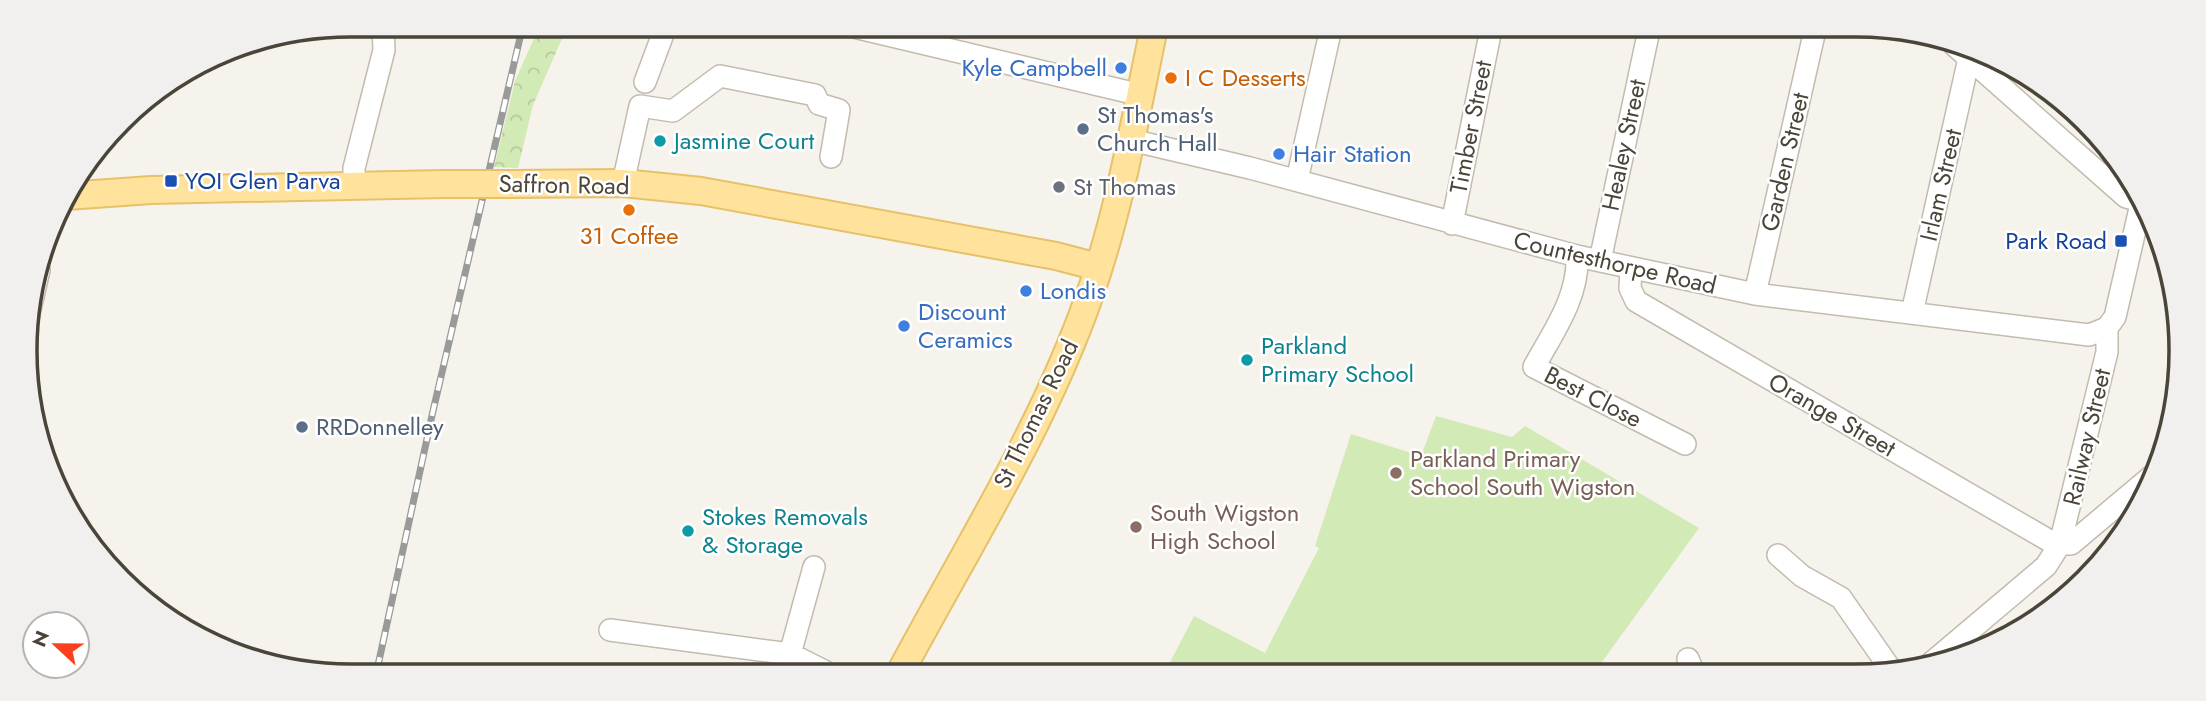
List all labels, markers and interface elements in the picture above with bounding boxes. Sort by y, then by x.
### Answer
place label: Kyle Campbell [962,50,1107,85]
street label: Timber Street [1440,57,1501,196]
marker: Kyle Campbell [1113,60,1129,76]
place label: I C Desserts [1185,60,1306,95]
marker: I C Desserts [1163,70,1179,86]
street label: Healey Street [1593,76,1655,214]
street label: Garden Street [1752,89,1818,235]
place label: St Thomas's Church Hall [1097,97,1218,160]
marker: St Thomas's Church Hall [1075,121,1091,137]
place label: Jasmine Court [671,123,814,158]
street label: Irlam Street [1911,125,1970,245]
marker: Jasmine Court [652,133,668,149]
place label: Hair Station [1293,136,1412,171]
marker: Hair Station [1271,146,1287,162]
place label: YOI Glen Parva [185,163,341,198]
street label: Saffron Road [498,166,630,203]
place label: St Thomas [1073,169,1176,204]
marker: YOI Glen Parva [163,173,179,189]
marker: St Thomas [1051,179,1067,195]
marker: 31 Coffee [621,202,637,218]
place label: 31 Coffee [579,218,679,253]
street label: Countesthorpe Road [1510,222,1720,303]
place label: Park Road [2005,223,2107,258]
marker: Park Road [2113,233,2129,249]
place label: Londis [1040,273,1106,308]
marker: Londis [1018,283,1034,299]
place label: Discount Ceramics [918,294,1013,357]
marker: Discount Ceramics [896,318,912,334]
place label: Parkland Primary School [1261,328,1414,391]
street label: St Thomas Road [984,333,1087,494]
marker: Parkland Primary School [1239,352,1255,368]
street label: Best Close [1538,357,1648,436]
street label: Orange Street [1762,364,1903,465]
street label: Railway Street [2054,365,2119,509]
place label: RRDonnelley [316,409,444,444]
marker: RRDonnelley [294,419,310,435]
place label: Parkland Primary School South Wigston [1410,441,1635,504]
marker: Parkland Primary School South Wigston [1388,465,1404,481]
place label: South Wigston High School [1150,495,1299,558]
place label: Stokes Removals & Storage [702,499,868,562]
marker: South Wigston High School [1128,519,1144,535]
marker: Stokes Removals & Storage [680,523,696,539]
north arrow [21,610,91,680]
text: N [25,627,56,651]

